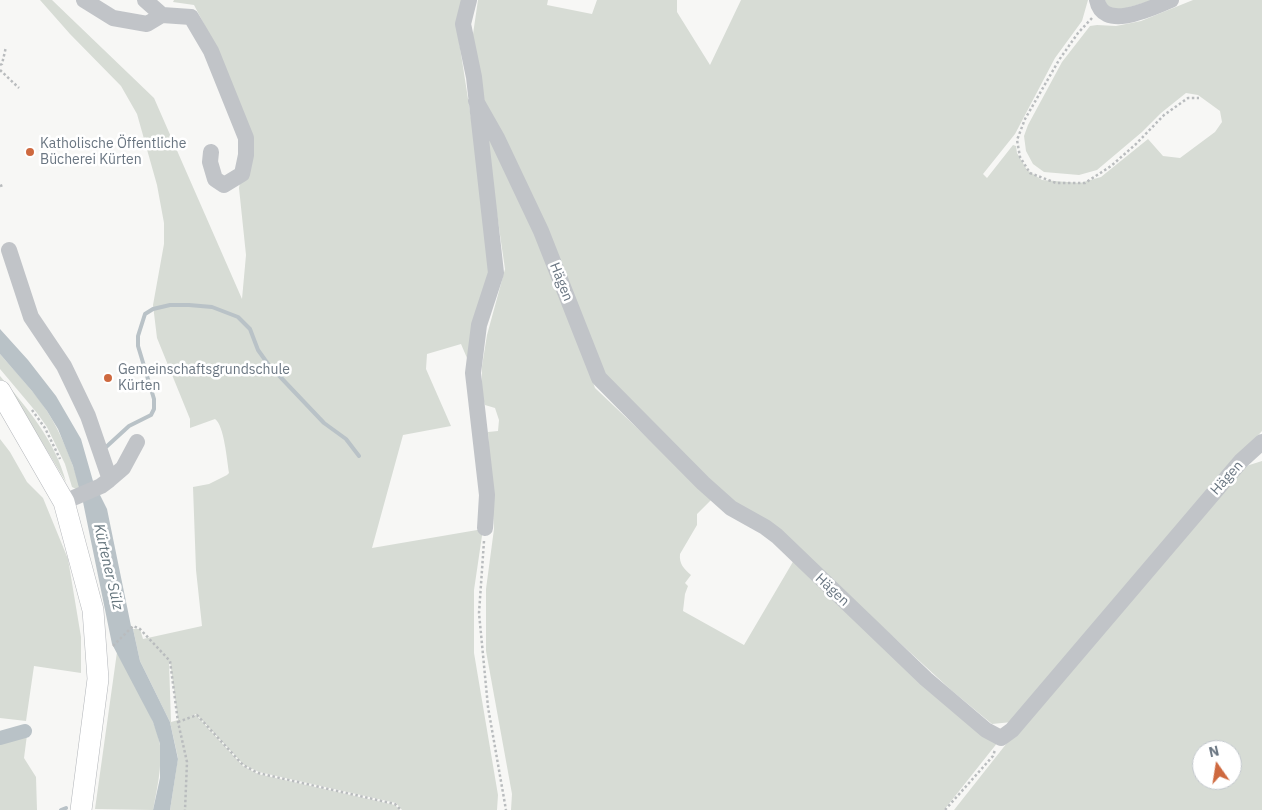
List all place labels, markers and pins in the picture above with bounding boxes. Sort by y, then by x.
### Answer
place label: Katholische Öffentliche Bücherei Kürten [40,136,186,168]
marker: Katholische Öffentliche Bücherei Kürten [24,146,36,158]
place label: Gemeinschaftsgrundschule Kürten [118,362,290,394]
marker: Gemeinschaftsgrundschule Kürten [102,372,114,384]

